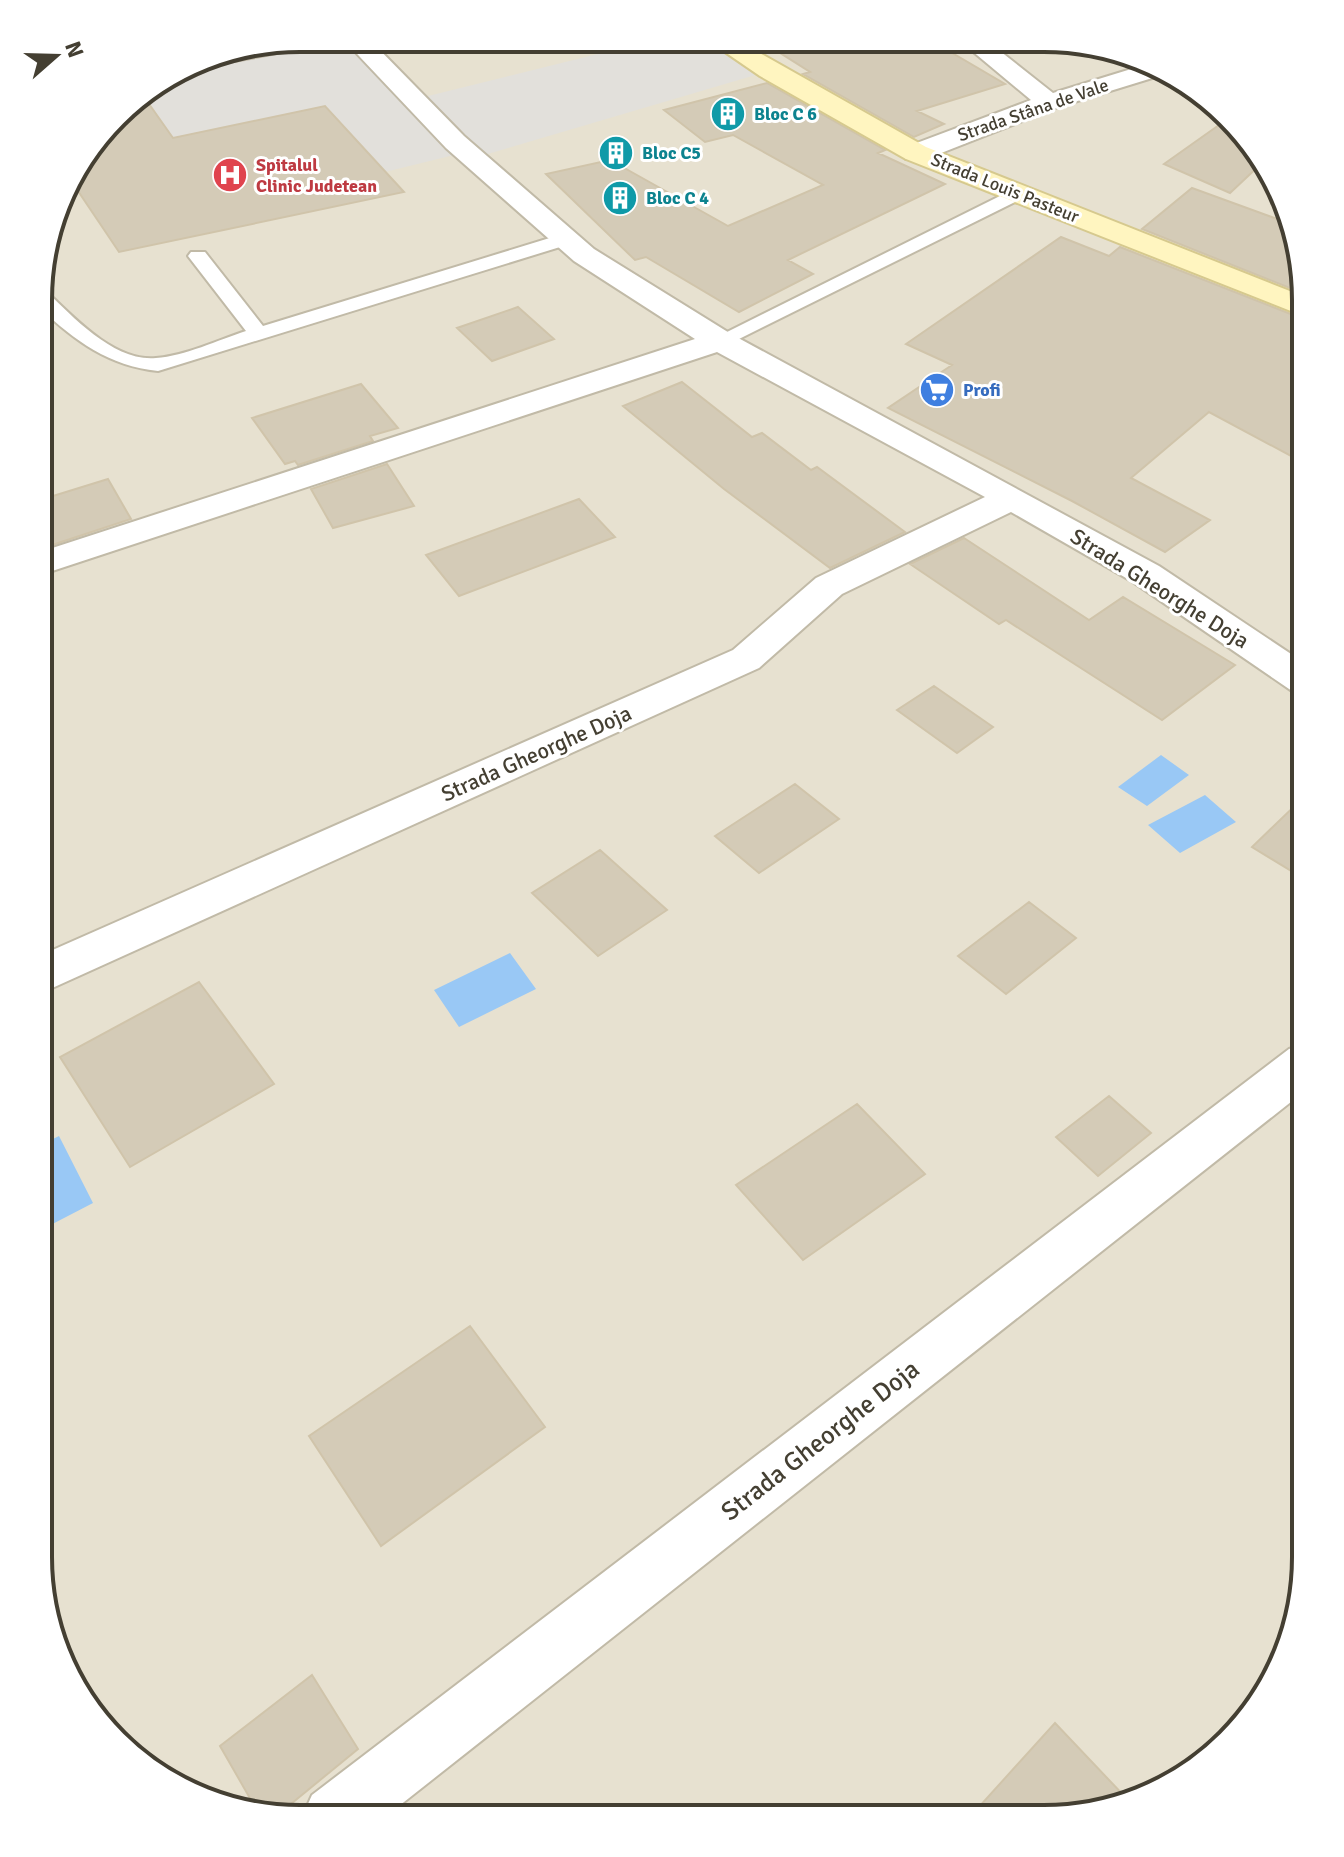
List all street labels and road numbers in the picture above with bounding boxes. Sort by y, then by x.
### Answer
street label: Strada Stâna de Vale [955,74,1111,146]
street label: Strada Louis Pasteur [928,148,1083,228]
street label: Strada Gheorghe Doja [1065,523,1254,654]
street label: Strada Gheorghe Doja [437,699,636,808]
street label: Strada Gheorghe Doja [715,1353,926,1528]

